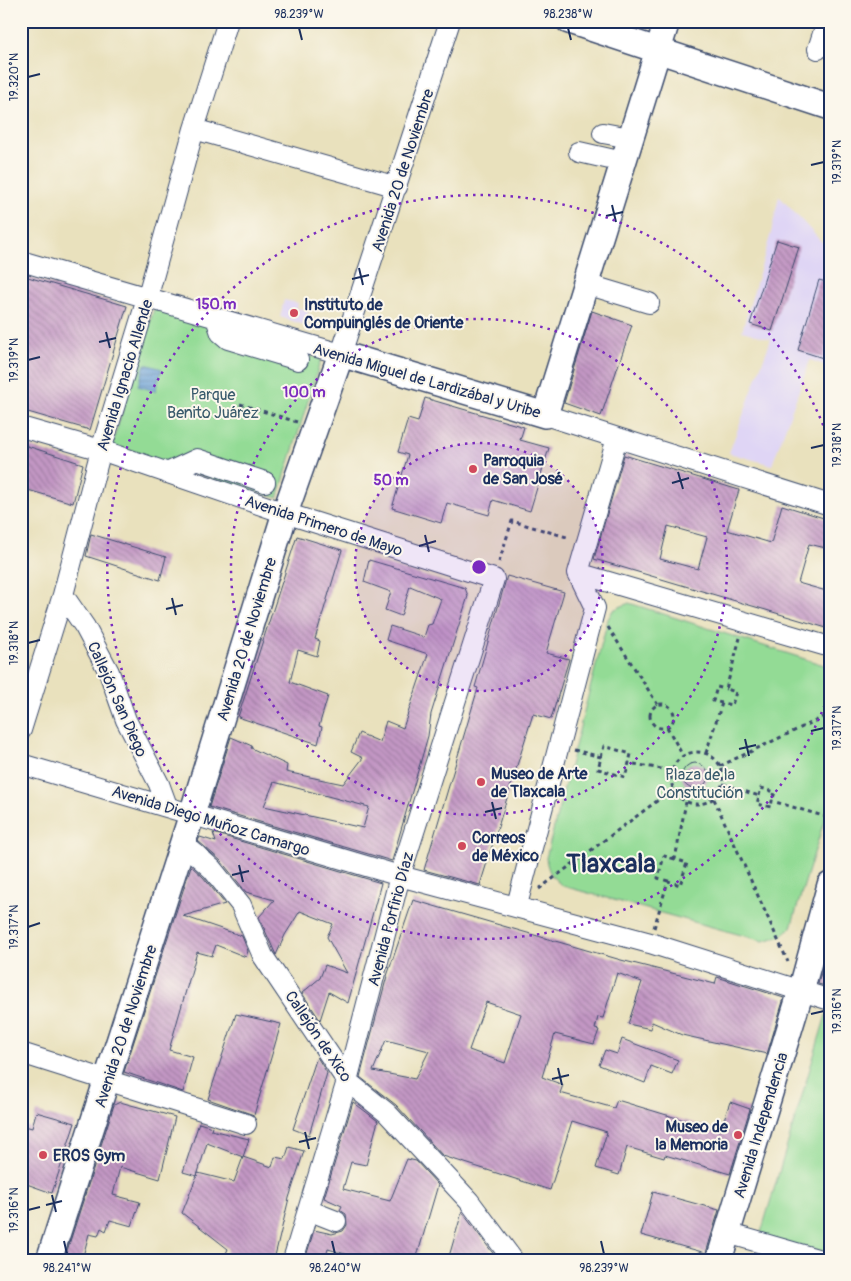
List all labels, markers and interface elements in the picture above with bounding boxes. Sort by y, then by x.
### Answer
text: 98.239°W [274,7,324,22]
text: 98.238°W [543,7,593,22]
text: 19.320°N [7,53,22,101]
street label: Avenida 20 de Noviembre [367,86,439,254]
text: 19.319°N [830,140,845,184]
text: 150 m [196,295,236,314]
place label: Instituto de Compuinglés de Oriente [304,295,465,333]
street label: Avenida Ignacio Allende [92,297,158,454]
marker: Instituto de Compuinglés de Oriente [288,307,300,319]
text: 19.319°N [7,338,22,382]
street label: Avenida Miguel de Lardizábal y Uribe [311,339,543,423]
text: 100 m [283,383,325,402]
park label: Parque Benito Juárez [167,385,259,423]
text: 19.318°N [830,423,845,467]
place label: Parroquia de San José [483,451,564,489]
marker: Parroquia de San José [467,463,479,475]
text: 50 m [374,471,408,490]
street label: Avenida Primero de Mayo [242,491,406,561]
street label: Avenida 20 de Noviembre [213,555,281,724]
centre of rings [470,558,488,576]
text: 19.318°N [7,621,22,665]
street label: Callejón San Diego [83,639,152,760]
text: 19.317°N [830,706,845,750]
place label: Museo de Arte de Tlaxcala [491,764,589,802]
park label: Plaza de la Constitución [657,765,743,803]
marker: Museo de Arte de Tlaxcala [475,776,487,788]
street label: Avenida Diego Muñoz Camargo [109,781,313,861]
place label: Correos de México [472,828,539,866]
marker: Correos de México [456,840,468,852]
district label: Tlaxcala [565,848,656,880]
street label: Avenida Porfirio Díaz [363,850,419,989]
text: 19.317°N [7,905,22,949]
street label: Avenida 20 de Noviembre [90,942,162,1110]
street label: Callejón de Xico [280,987,356,1086]
text: 19.316°N [830,988,845,1034]
street label: Avenida Independencia [729,1050,793,1201]
place label: Museo de la Memoria [655,1117,729,1155]
marker: Museo de la Memoria [732,1129,744,1141]
place label: EROS Gym [53,1146,125,1166]
marker: EROS Gym [37,1149,49,1161]
text: 19.316°N [7,1187,22,1233]
text: 98.241°W [43,1261,91,1276]
text: 98.240°W [309,1261,361,1276]
text: 98.239°W [579,1261,629,1276]

